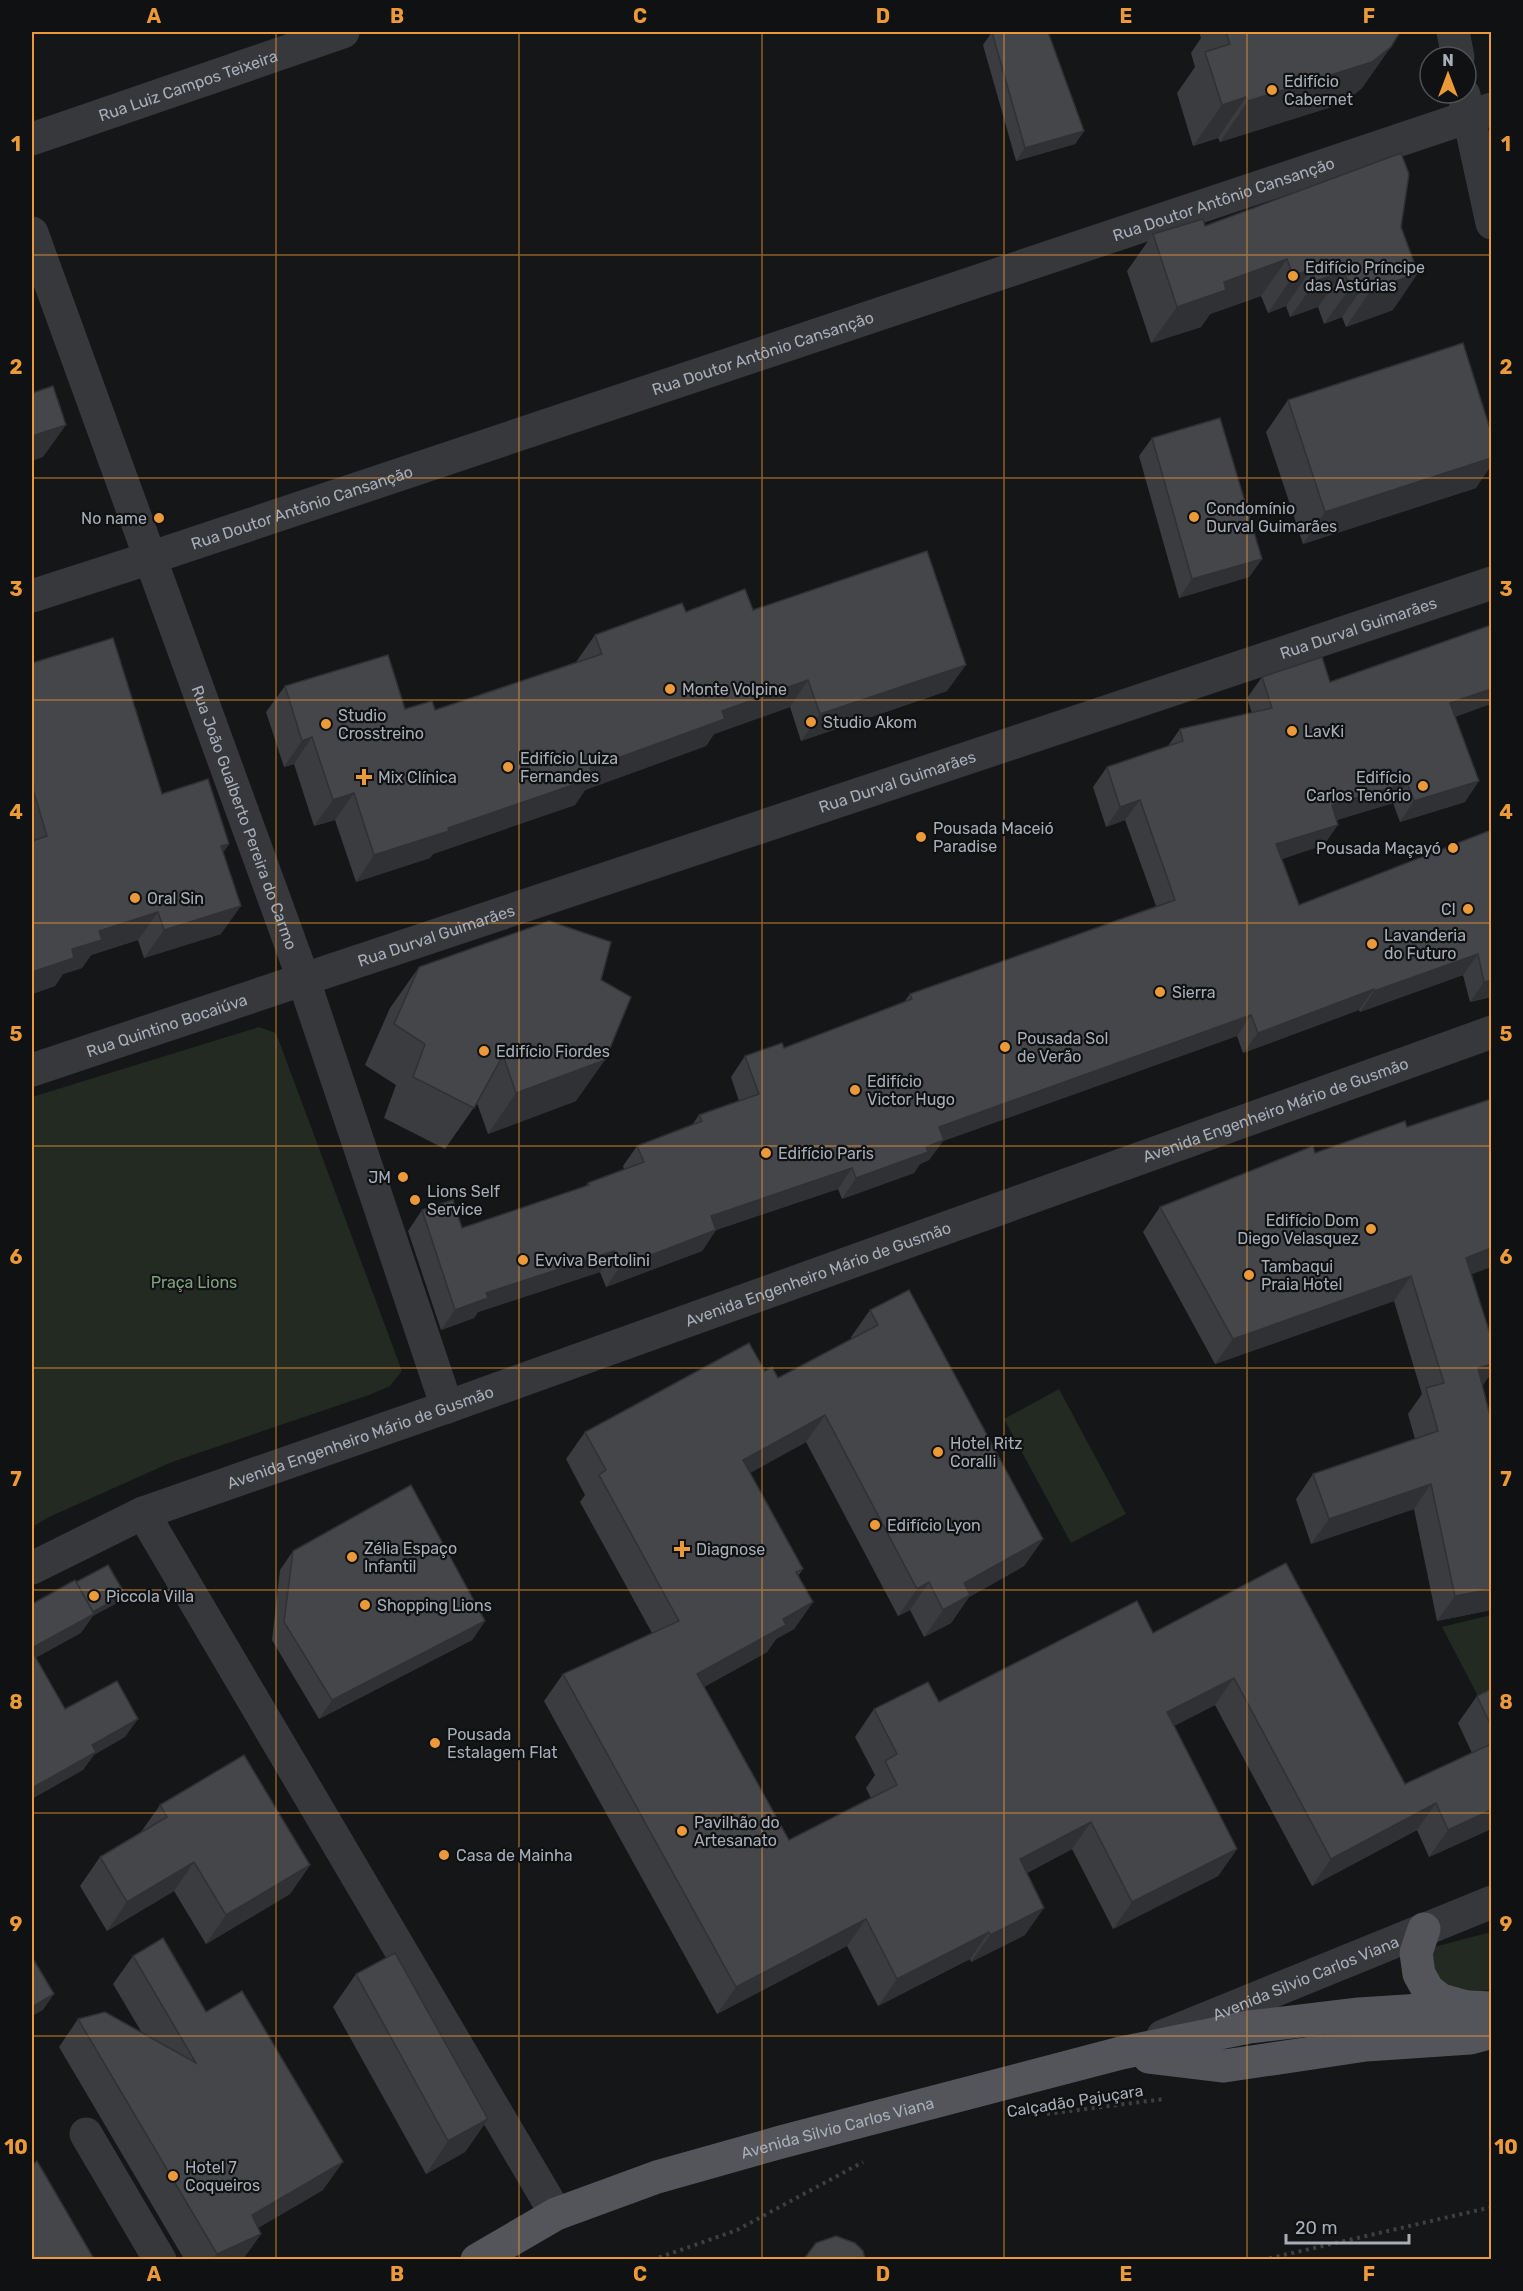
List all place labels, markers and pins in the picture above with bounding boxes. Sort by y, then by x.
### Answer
place label: Edifício Cabernet [1284,72,1353,109]
marker: Edifício Cabernet [1265,83,1279,97]
place label: Edifício Príncipe das Astúrias [1305,258,1425,295]
marker: Edifício Príncipe das Astúrias [1286,269,1300,283]
place label: Condomínio Durval Guimarães [1206,499,1337,536]
place label: No name [81,509,147,528]
marker: Condomínio Durval Guimarães [1187,510,1201,524]
marker: No name [152,511,166,525]
place label: Monte Volpine [682,680,787,699]
marker: Monte Volpine [663,682,677,696]
place label: Studio Crosstreino [338,706,424,743]
place label: Studio Akom [823,713,917,732]
marker: Studio Akom [804,715,818,729]
marker: Studio Crosstreino [319,717,333,731]
place label: LavKi [1304,722,1344,741]
marker: LavKi [1285,724,1299,738]
place label: Edifício Luiza Fernandes [520,749,618,786]
marker: Edifício Luiza Fernandes [501,760,515,774]
marker: Mix Clínica [355,768,373,786]
place label: Mix Clínica [378,768,457,787]
place label: Edifício Carlos Tenório [1306,768,1411,805]
marker: Edifício Carlos Tenório [1416,779,1430,793]
place label: Pousada Maceió Paradise [933,819,1054,856]
marker: Pousada Maceió Paradise [914,830,928,844]
place label: Pousada Maçayó [1316,839,1441,858]
marker: Pousada Maçayó [1446,841,1460,855]
place label: Oral Sin [147,889,204,908]
marker: Oral Sin [128,891,142,905]
place label: CI [1441,900,1456,919]
marker: CI [1461,902,1475,916]
place label: Lavanderia do Futuro [1384,926,1466,963]
marker: Lavanderia do Futuro [1365,937,1379,951]
place label: Sierra [1172,983,1216,1002]
marker: Sierra [1153,985,1167,999]
place label: Pousada Sol de Verão [1017,1029,1108,1066]
marker: Pousada Sol de Verão [998,1040,1012,1054]
place label: Edifício Fiordes [496,1042,610,1061]
marker: Edifício Fiordes [477,1044,491,1058]
place label: Edifício Victor Hugo [867,1072,955,1109]
marker: Edifício Victor Hugo [848,1083,862,1097]
place label: Edifício Paris [778,1144,874,1163]
marker: Edifício Paris [759,1146,773,1160]
place label: JM [368,1168,391,1187]
marker: JM [396,1170,410,1184]
place label: Lions Self Service [427,1182,501,1219]
marker: Lions Self Service [408,1193,422,1207]
place label: Edifício Dom Diego Velasquez [1237,1211,1359,1248]
marker: Edifício Dom Diego Velasquez [1364,1222,1378,1236]
place label: Evviva Bertolini [535,1251,650,1270]
marker: Evviva Bertolini [516,1253,530,1267]
place label: Tambaqui Praia Hotel [1261,1257,1342,1294]
marker: Tambaqui Praia Hotel [1242,1268,1256,1282]
place label: Hotel Ritz Coralli [950,1434,1022,1471]
marker: Hotel Ritz Coralli [931,1445,945,1459]
place label: Edifício Lyon [887,1516,981,1535]
marker: Edifício Lyon [868,1518,882,1532]
place label: Zélia Espaço Infantil [364,1539,457,1576]
marker: Diagnose [673,1540,691,1558]
place label: Diagnose [696,1540,765,1559]
marker: Zélia Espaço Infantil [345,1550,359,1564]
place label: Piccola Villa [106,1587,194,1606]
marker: Piccola Villa [87,1589,101,1603]
place label: Shopping Lions [377,1596,492,1615]
marker: Shopping Lions [358,1598,372,1612]
place label: Pousada Estalagem Flat [447,1725,558,1762]
marker: Pousada Estalagem Flat [428,1736,442,1750]
place label: Pavilhão do Artesanato [694,1813,780,1850]
marker: Pavilhão do Artesanato [675,1824,689,1838]
place label: Casa de Mainha [456,1846,572,1865]
marker: Casa de Mainha [437,1848,451,1862]
place label: Hotel 7 Coqueiros [185,2158,260,2195]
marker: Hotel 7 Coqueiros [166,2169,180,2183]

